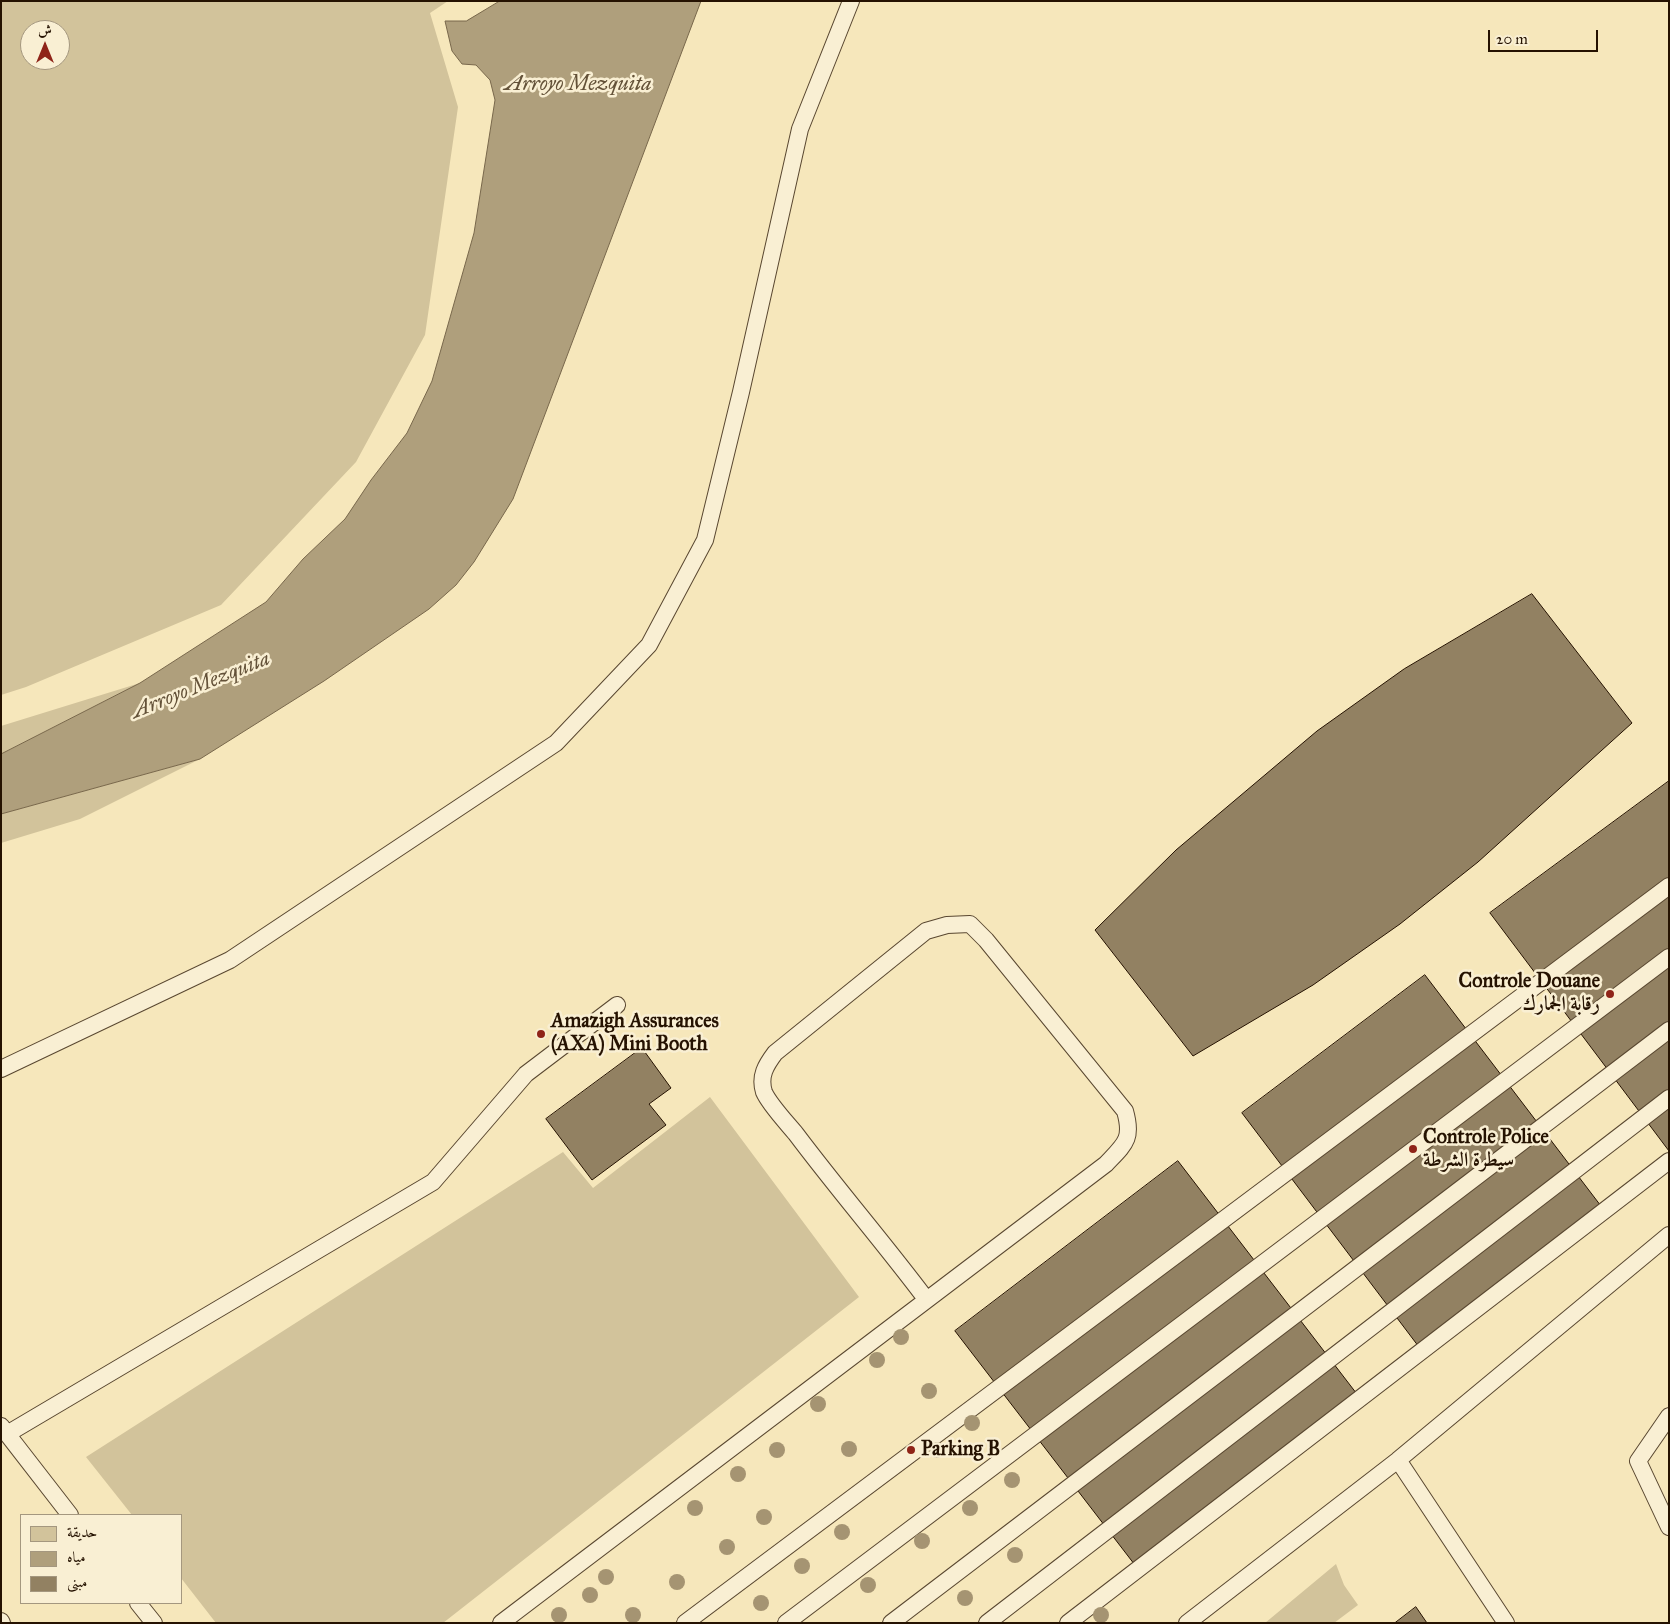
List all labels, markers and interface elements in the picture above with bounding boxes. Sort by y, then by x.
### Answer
north arrow [20,20,70,70]
scale bar [1490,20,1600,52]
text: ش [38,22,52,39]
text: 20 m [1496,30,1528,48]
water label: Arroyo Mezquita [505,72,651,98]
water label: Arroyo Mezquita [128,647,274,725]
place label: Controle Douane رقابة الجمارك [1459,970,1600,1017]
marker: Controle Douane رقابة الجمارك [1604,988,1616,1000]
place label: Amazigh Assurances (AXA) Mini Booth [551,1010,719,1057]
marker: Amazigh Assurances (AXA) Mini Booth [535,1028,547,1040]
place label: Controle Police سيطرة الشرطة [1423,1126,1549,1173]
marker: Controle Police سيطرة الشرطة [1407,1143,1419,1155]
place label: Parking B [921,1438,1000,1462]
marker: Parking B [905,1444,917,1456]
legend [20,1514,182,1604]
text: حديقة [67,1523,97,1541]
text: مياه [67,1548,85,1566]
text: مبنى [67,1573,87,1591]

